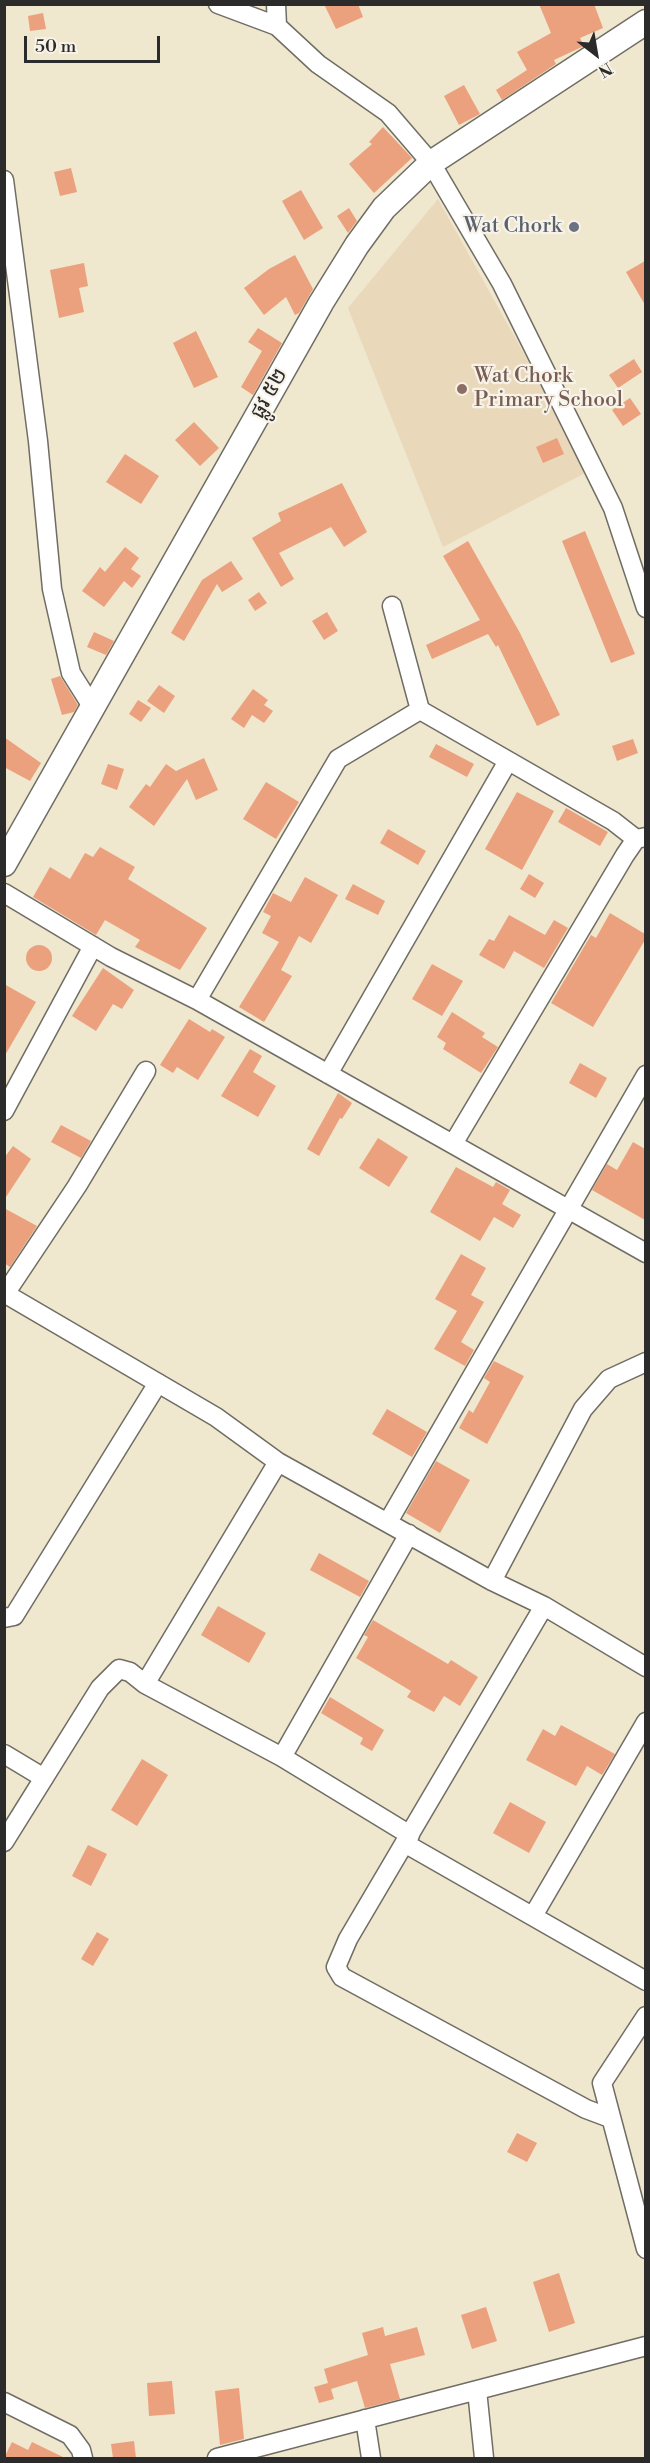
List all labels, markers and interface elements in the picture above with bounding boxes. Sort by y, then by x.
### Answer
scale bar [27,24,164,62]
north arrow [566,24,626,84]
text: 50 m [35,35,76,58]
text: N [595,58,616,81]
place label: Wat Chork [463,214,562,240]
marker: Wat Chork [567,220,581,234]
street label: ផ្លូវ ៥២ [246,364,294,424]
place label: Wat Chork Primary School [474,364,623,414]
marker: Wat Chork Primary School [455,382,469,396]

